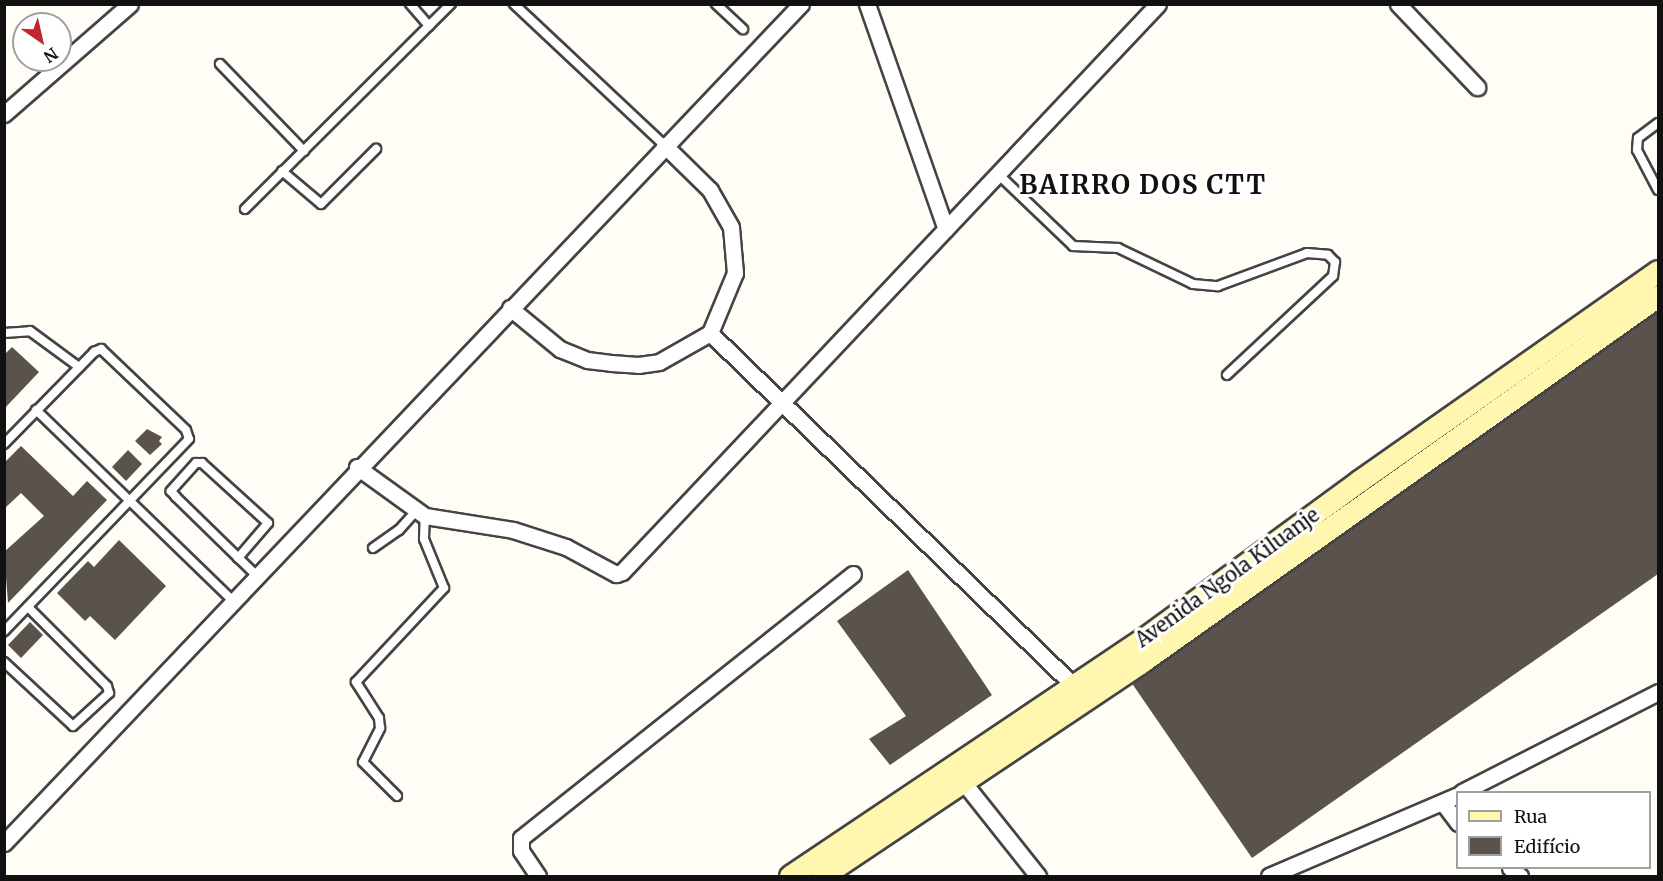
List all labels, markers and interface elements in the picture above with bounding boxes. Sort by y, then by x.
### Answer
north arrow [12,12,72,72]
text: N [40,43,62,67]
district label: BAIRRO DOS CTT [1019,169,1267,201]
street label: Avenida Ngola Kiluanje [1130,502,1324,652]
legend [1456,791,1651,869]
text: Rua [1514,805,1547,828]
text: Edifício [1514,835,1580,858]

